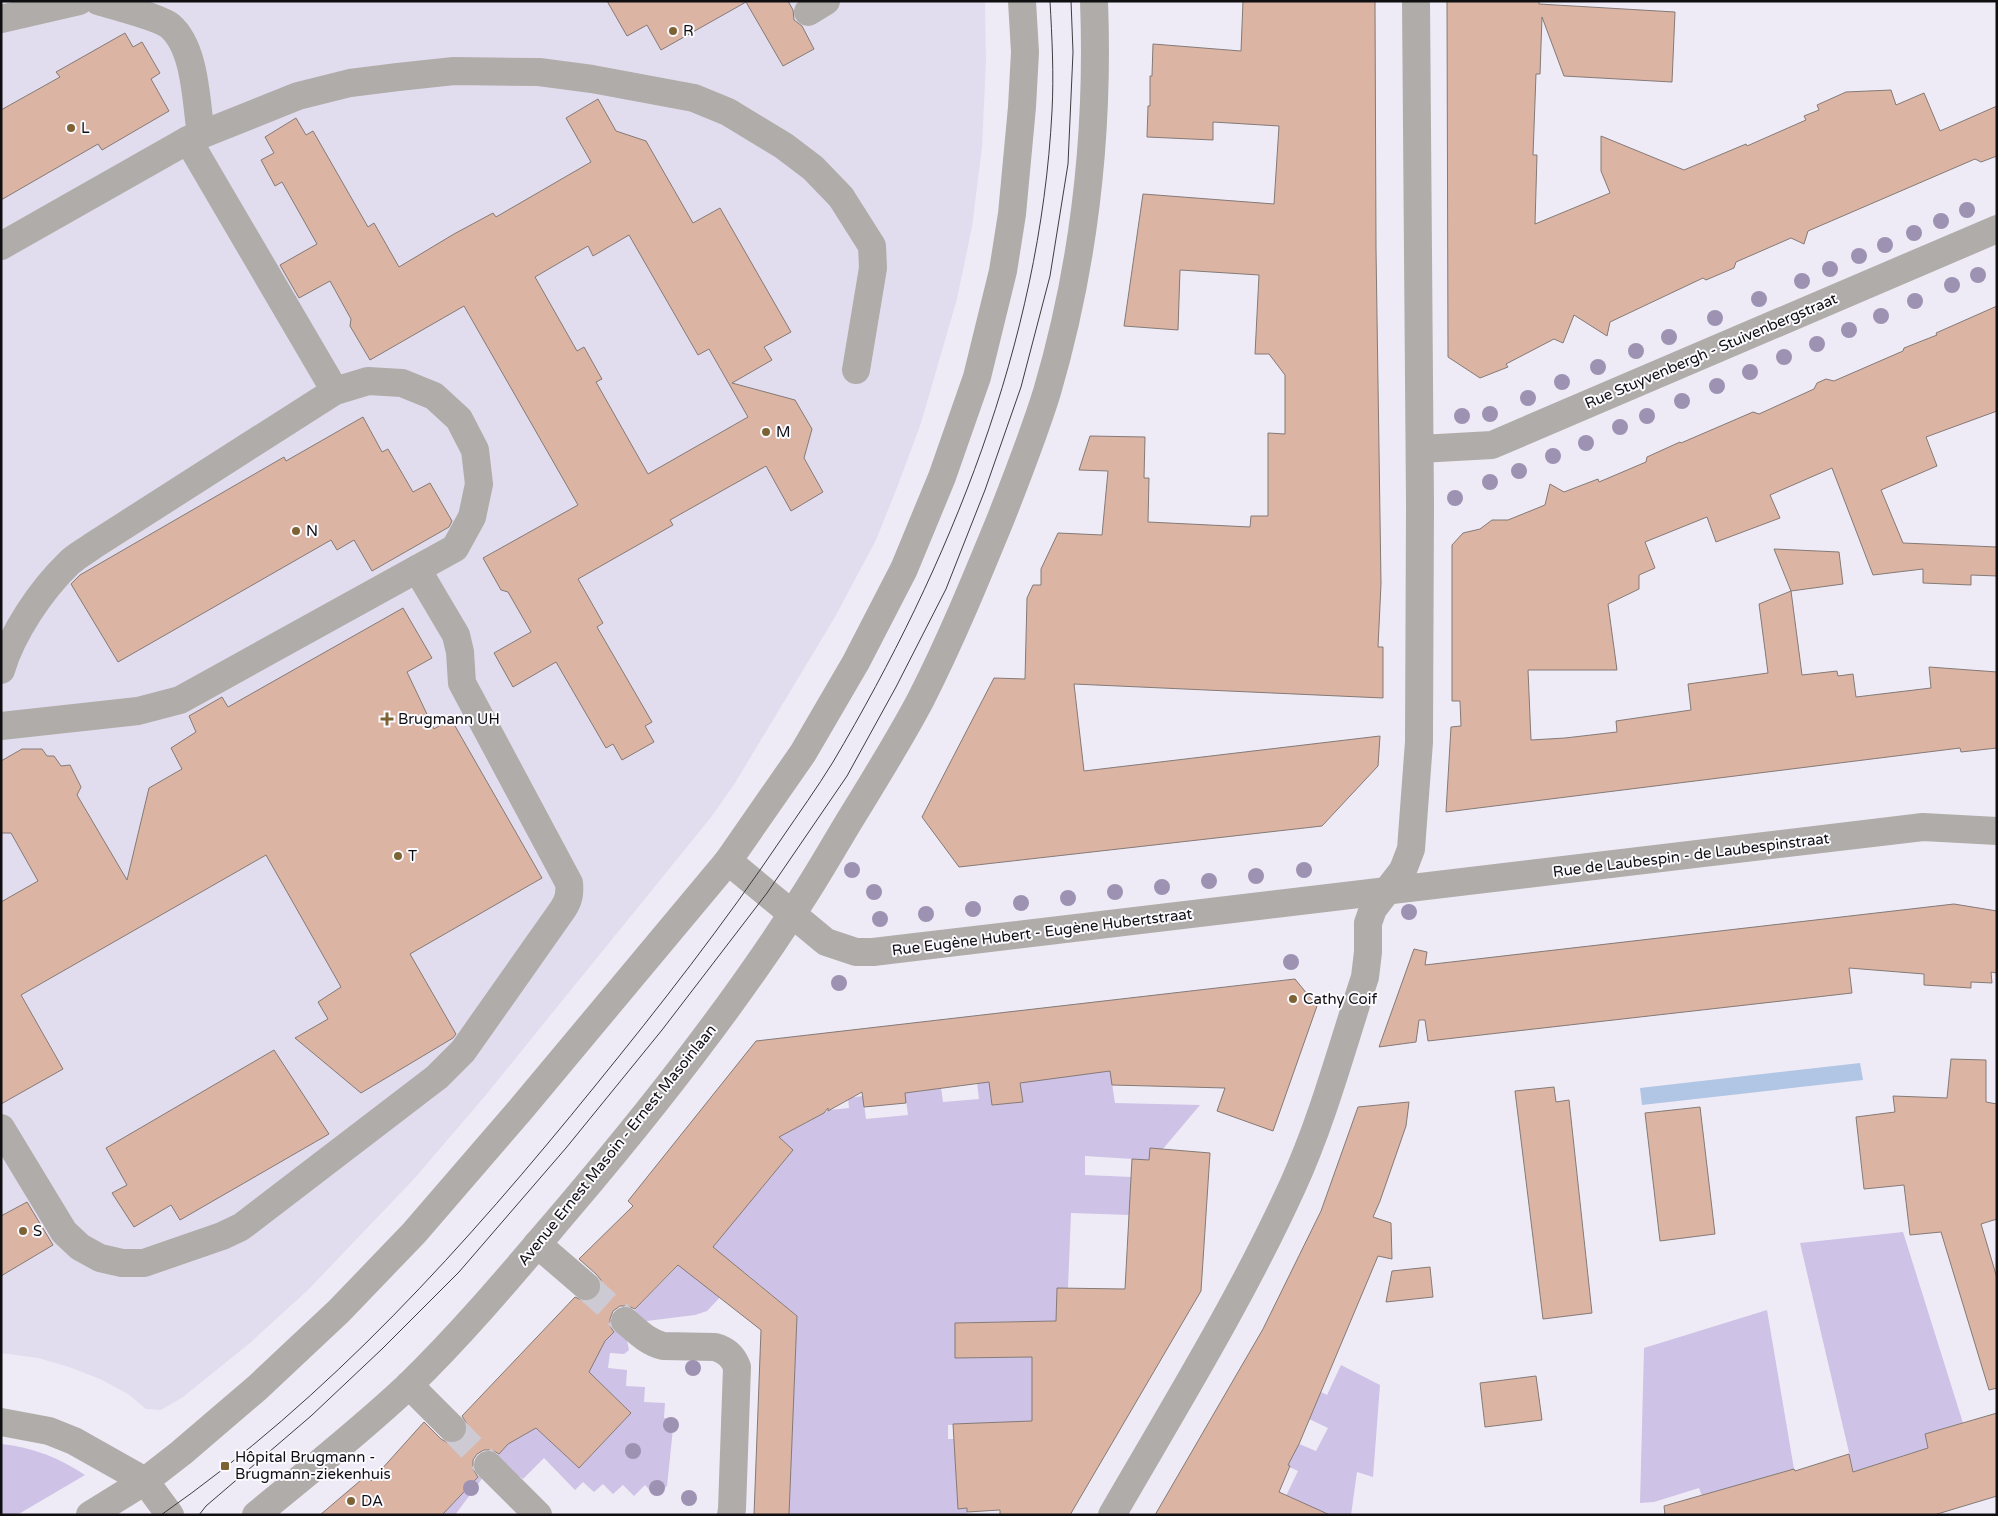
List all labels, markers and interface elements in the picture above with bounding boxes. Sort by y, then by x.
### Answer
place label: R [683,22,694,40]
marker: R [667,25,679,37]
place label: L [81,119,90,137]
marker: L [65,122,77,134]
street label: Rue Stuyvenbergh - Stuivenbergstraat [1582,289,1840,413]
place label: M [776,423,791,441]
marker: M [760,426,772,438]
place label: N [306,522,318,540]
marker: N [290,525,302,537]
place label: Brugmann UH [398,710,500,728]
marker: Brugmann UH [380,712,394,726]
street label: Rue de Laubespin - de Laubespinstraat [1552,829,1830,881]
place label: T [408,847,417,865]
marker: T [392,850,404,862]
street label: Rue Eugène Hubert - Eugène Hubertstraat [891,905,1193,959]
place label: Cathy Coif [1303,990,1377,1008]
marker: Cathy Coif [1287,993,1299,1005]
street label: Avenue Ernest Masoin - Ernest Masoinlaan [514,1021,720,1269]
place label: S [33,1222,42,1240]
marker: S [17,1225,29,1237]
place label: Hôpital Brugmann - Brugmann-ziekenhuis [235,1448,391,1483]
marker: Hôpital Brugmann - Brugmann-ziekenhuis [219,1460,231,1472]
place label: DA [361,1492,383,1510]
marker: DA [345,1495,357,1507]

